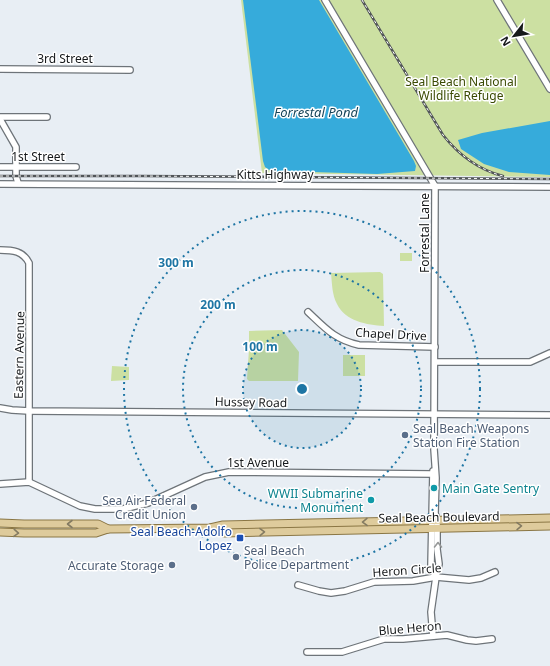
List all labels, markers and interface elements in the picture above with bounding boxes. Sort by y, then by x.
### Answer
north arrow [494,16,534,56]
text: N [496,34,514,49]
street label: 3rd Street [37,50,93,67]
park label: Seal Beach National Wildlife Refuge [405,73,517,104]
water label: Forrestal Pond [274,103,358,121]
street label: 1st Street [11,148,65,165]
street label: Kitts Highway [236,166,314,183]
street label: Forrestal Lane [416,193,433,273]
text: 300 m [158,254,194,271]
text: 200 m [200,296,236,313]
street label: Eastern Avenue [10,311,28,399]
street label: Chapel Drive [355,324,428,344]
text: 100 m [242,338,278,355]
centre of rings [295,382,309,396]
street label: Hussey Road [215,393,287,411]
place label: Seal Beach Weapons Station Fire Station [413,420,529,451]
marker: Seal Beach Weapons Station Fire Station [400,430,410,440]
street label: 1st Avenue [227,454,289,471]
place label: Main Gate Sentry [442,480,540,497]
marker: Main Gate Sentry [429,483,439,493]
place label: WWII Submarine Monument [268,485,364,516]
place label: Sea Air Federal Credit Union [102,492,186,523]
marker: WWII Submarine Monument [366,495,376,505]
marker: Sea Air Federal Credit Union [189,502,199,512]
street label: Seal Beach Boulevard [378,507,500,527]
one-way arrow [362,518,368,526]
one-way arrow [67,520,73,528]
one-way arrow [516,522,522,530]
place label: Seal Beach-Adolfo Lopez [131,523,232,554]
one-way arrow [13,528,19,537]
one-way arrow [259,528,265,536]
marker: Seal Beach-Adolfo Lopez [235,533,245,543]
place label: Seal Beach Police Department [244,542,350,573]
one-way arrow [434,542,442,548]
marker: Seal Beach Police Department [231,552,241,562]
place label: Accurate Storage [68,557,164,574]
street label: Heron Circle [372,559,442,581]
marker: Accurate Storage [167,560,177,570]
street label: Blue Heron [378,617,442,639]

